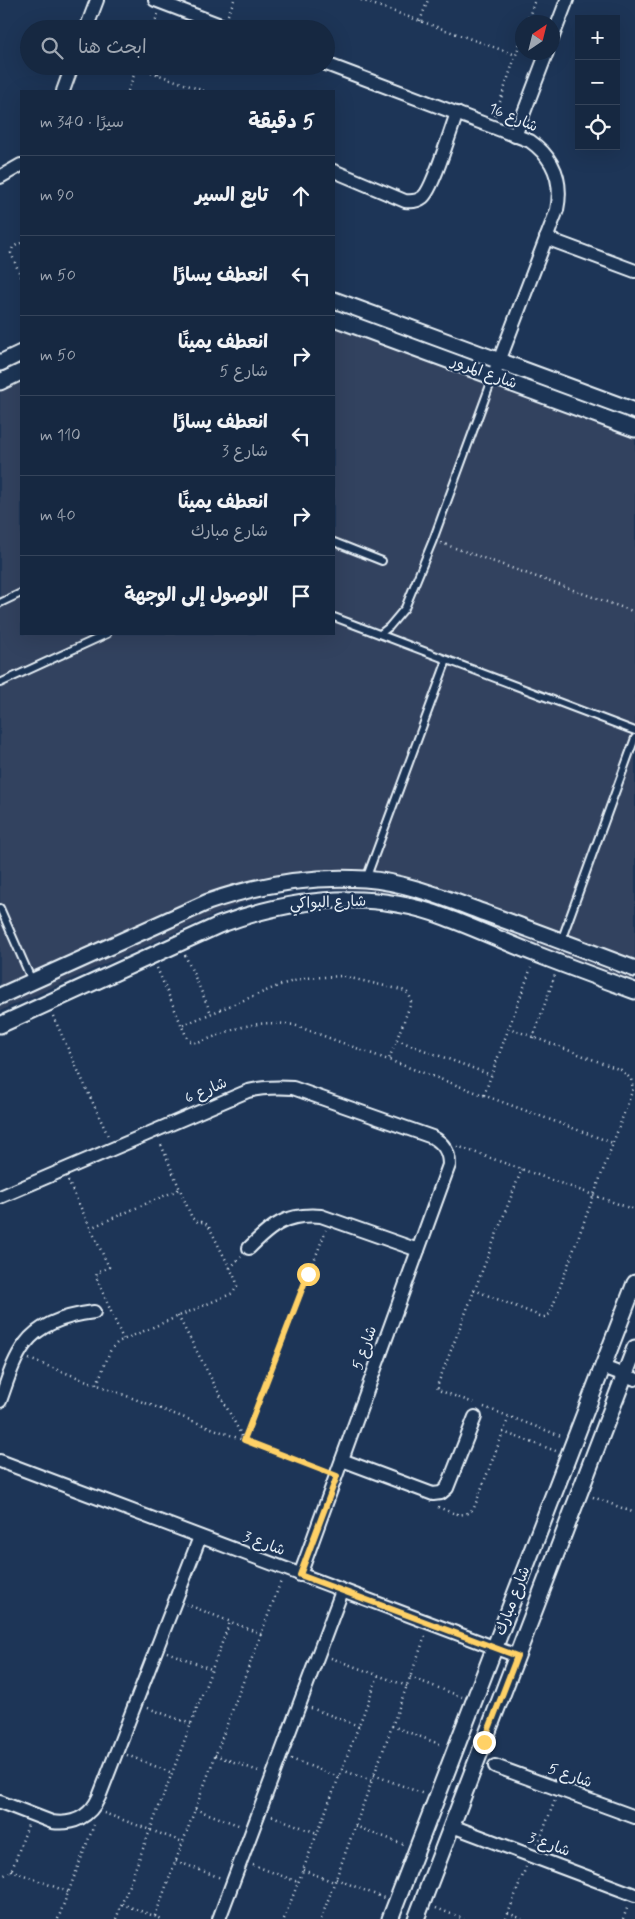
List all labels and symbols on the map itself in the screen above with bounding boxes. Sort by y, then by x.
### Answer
north arrow [515,15,560,60]
street label: شارع 16 [485,99,541,137]
street label: شارع المرور [447,352,520,394]
street label: شارع البواكي [289,892,367,916]
street label: شارع 6 [182,1073,230,1109]
route start [297,1263,320,1286]
street label: شارع 5 [348,1323,382,1373]
street label: شارع 3 [240,1527,288,1561]
street label: شارع مبارك [491,1564,535,1638]
route end [473,1731,496,1754]
street label: شارع 5 [545,1759,595,1793]
street label: شارع 3 [525,1828,573,1862]

